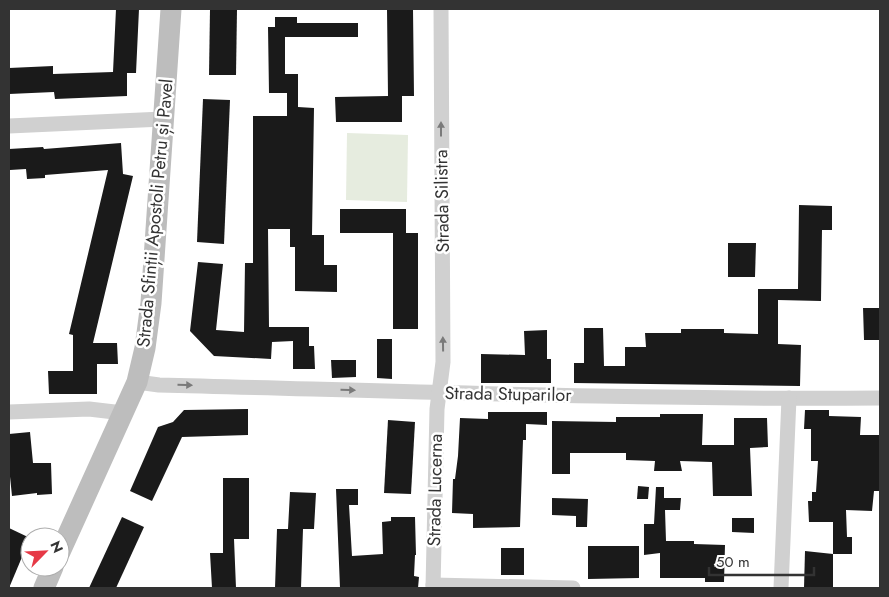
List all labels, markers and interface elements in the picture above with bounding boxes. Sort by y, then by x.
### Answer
street label: Strada Sfinții Apostoli Petru și Pavel [130,78,180,348]
one-way arrow [437,121,445,137]
street label: Strada Silistra [428,149,456,253]
one-way arrow [439,336,447,352]
street label: Strada Stuparilor [444,380,572,408]
one-way arrow [178,381,194,389]
one-way arrow [340,386,356,394]
street label: Strada Lucerna [421,433,449,547]
north arrow [20,527,70,577]
text: N [45,538,68,556]
scale bar [709,544,814,576]
text: 50 m [716,551,750,573]

